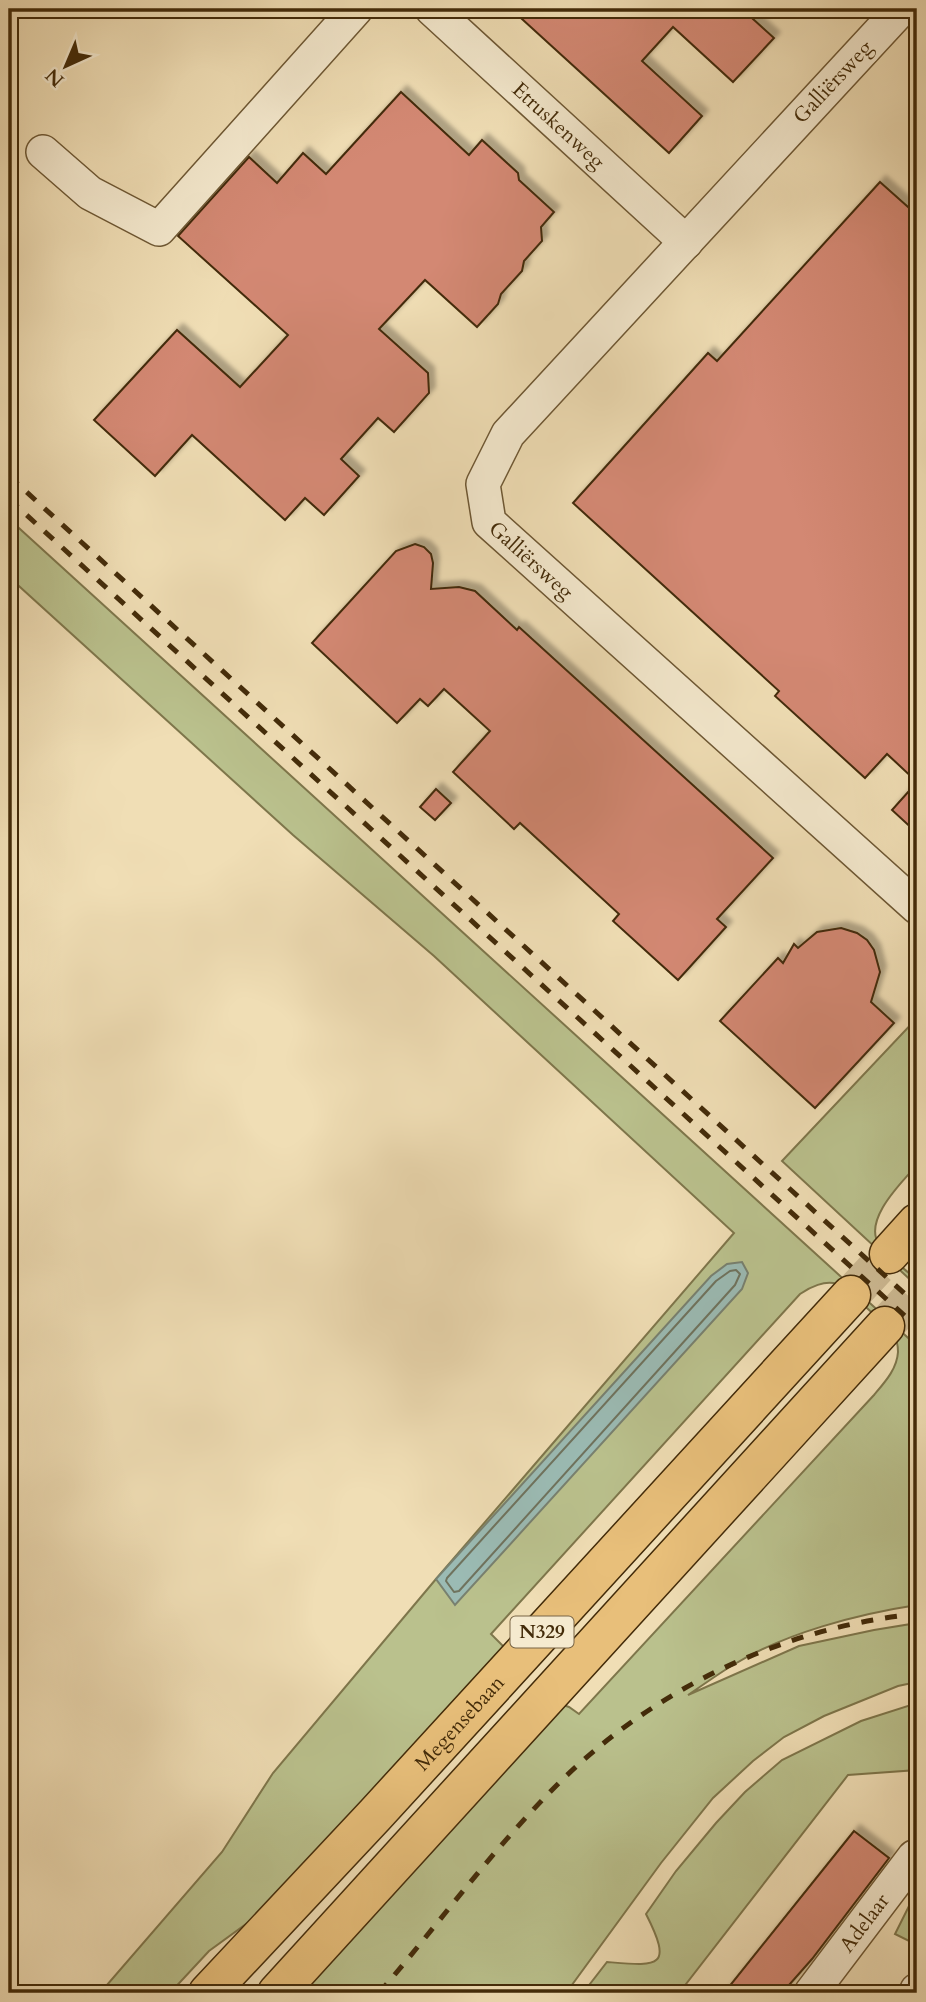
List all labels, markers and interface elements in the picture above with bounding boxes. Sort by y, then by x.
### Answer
north arrow [32,32,102,102]
street label: Galliërsweg [787,34,879,130]
text: N [40,62,70,93]
street label: Etruskenweg [506,75,612,176]
street label: Galliërsweg [483,514,580,606]
road number: N329 [510,1616,574,1648]
street label: Megensebaan [408,1669,511,1777]
street label: Adelaar [832,1887,896,1958]

